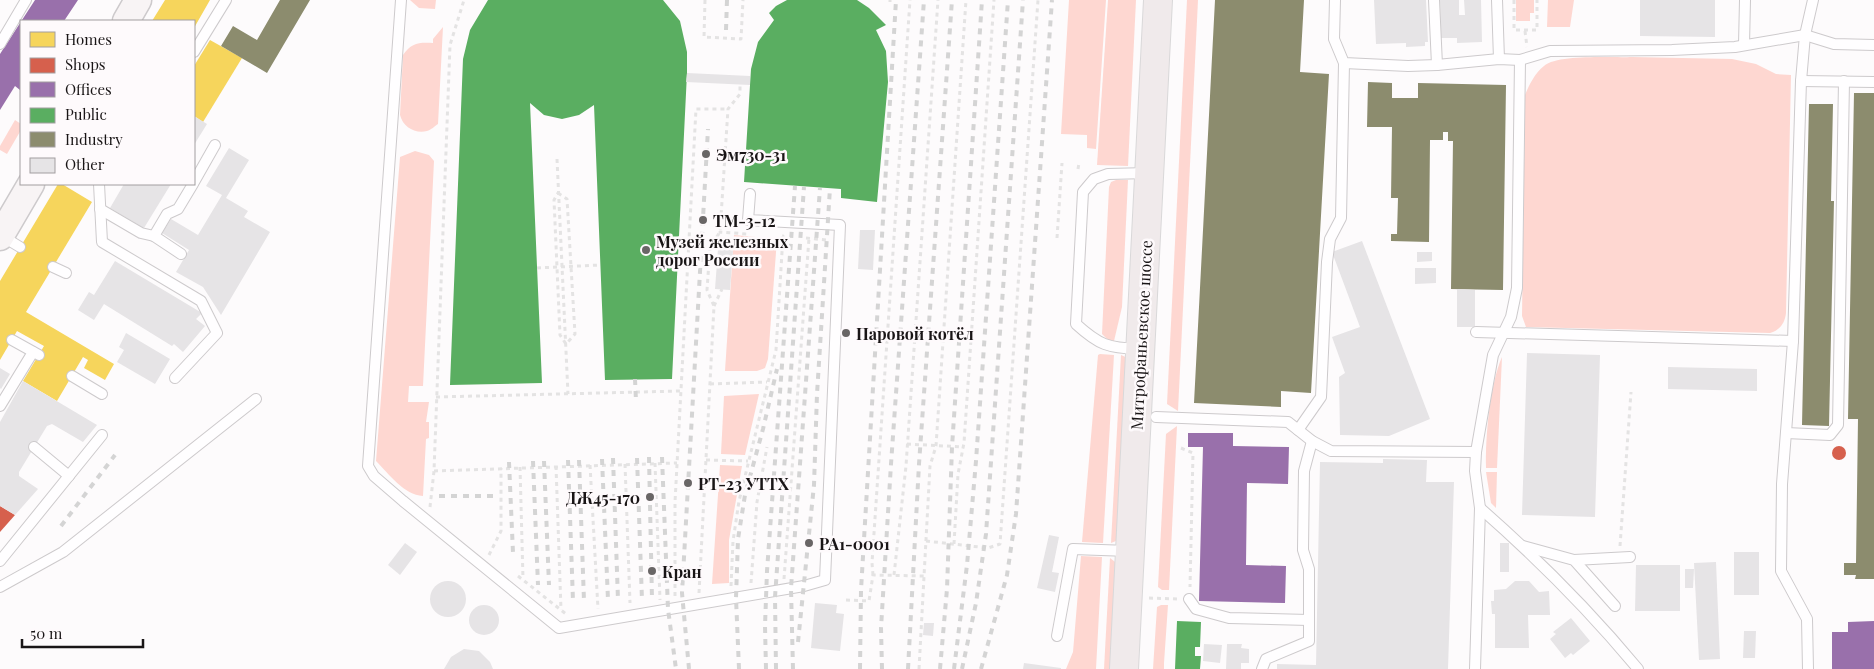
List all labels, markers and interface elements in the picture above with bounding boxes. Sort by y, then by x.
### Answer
legend [20,20,195,185]
text: Homes [65,29,112,49]
text: Shops [65,54,106,74]
text: Offices [65,79,112,99]
text: Public [65,104,107,124]
text: Industry [65,129,123,149]
place label: Эм730-31 [716,144,786,165]
marker: Эм730-31 [700,148,712,160]
text: Other [65,154,105,174]
place label: ТМ-3-12 [713,210,776,231]
marker: ТМ-3-12 [697,214,709,226]
place label: Музей железных дорог России [656,231,789,270]
street label: Митрофаньевское шоссе [1126,240,1156,430]
marker: Музей железных дорог России [640,244,652,256]
place label: Паровой котёл [856,323,974,344]
marker: Паровой котёл [840,327,852,339]
place label: РТ-23 УТТХ [698,473,790,494]
marker: РТ-23 УТТХ [682,477,694,489]
place label: ДЖ45-170 [566,487,640,508]
marker: ДЖ45-170 [644,491,656,503]
place label: РА1-0001 [819,533,890,554]
marker: РА1-0001 [803,537,815,549]
place label: Кран [662,561,702,582]
marker: Кран [646,565,658,577]
scale bar [22,616,144,648]
text: 50 m [30,623,63,643]

